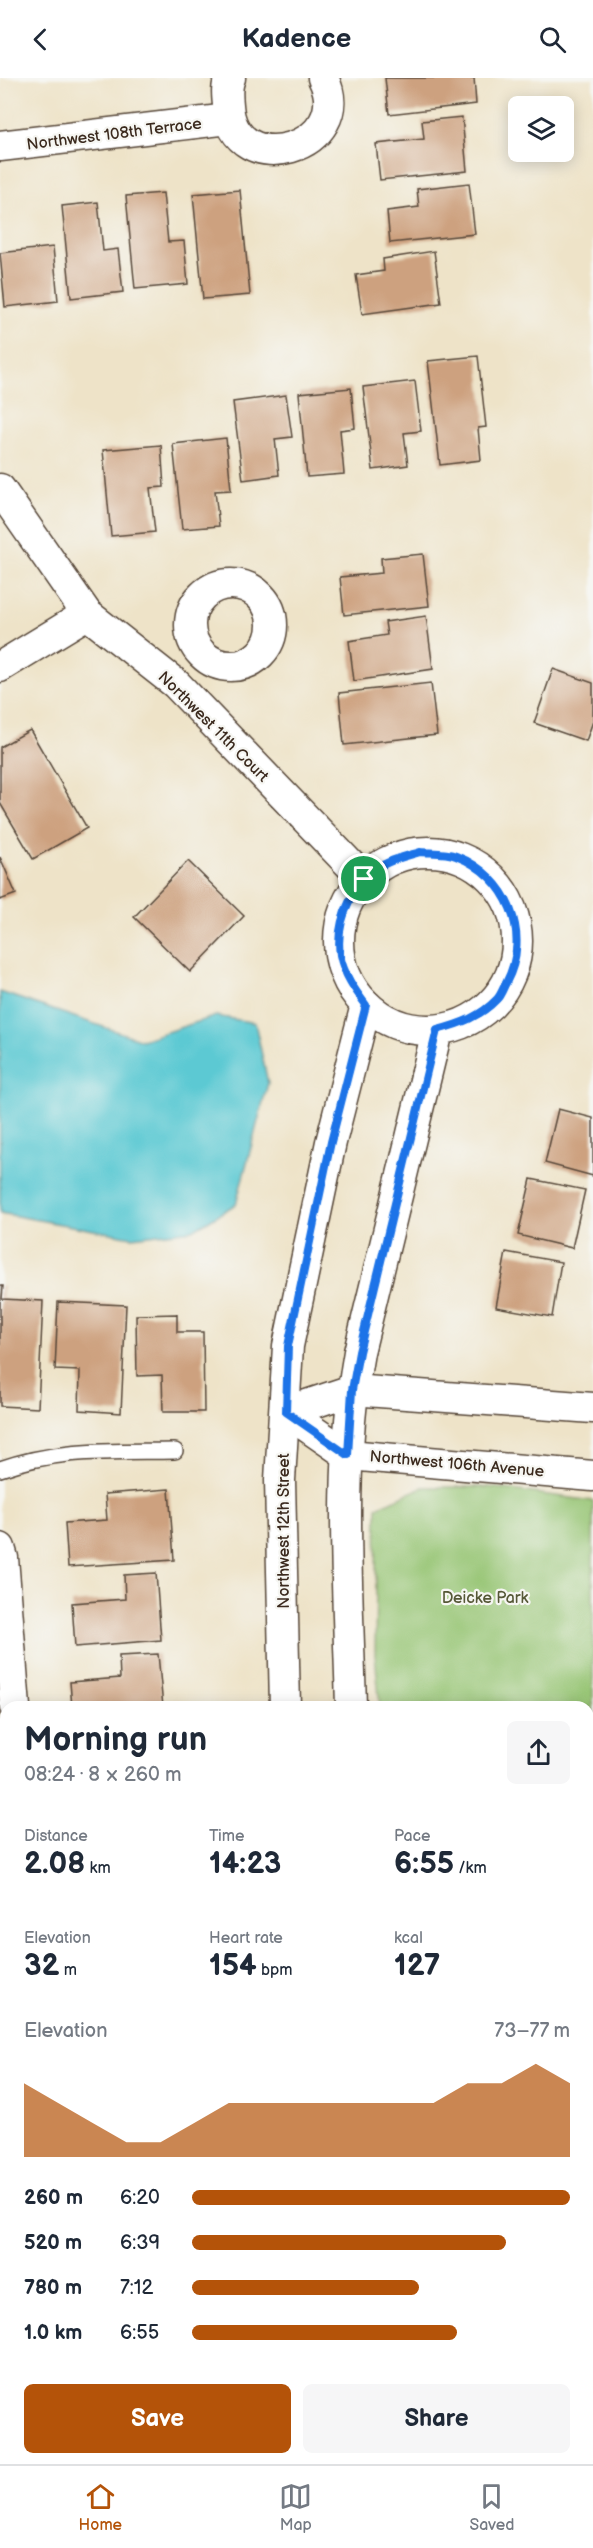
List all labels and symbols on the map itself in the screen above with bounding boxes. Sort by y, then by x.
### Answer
street label: Northwest 108th Terrace [26,114,203,155]
street label: Northwest 11th Court [154,668,272,786]
pin [338,853,389,904]
street label: Northwest 106th Avenue [369,1447,545,1482]
street label: Northwest 12th Street [275,1453,294,1609]
park label: Deicke Park [442,1589,528,1608]

